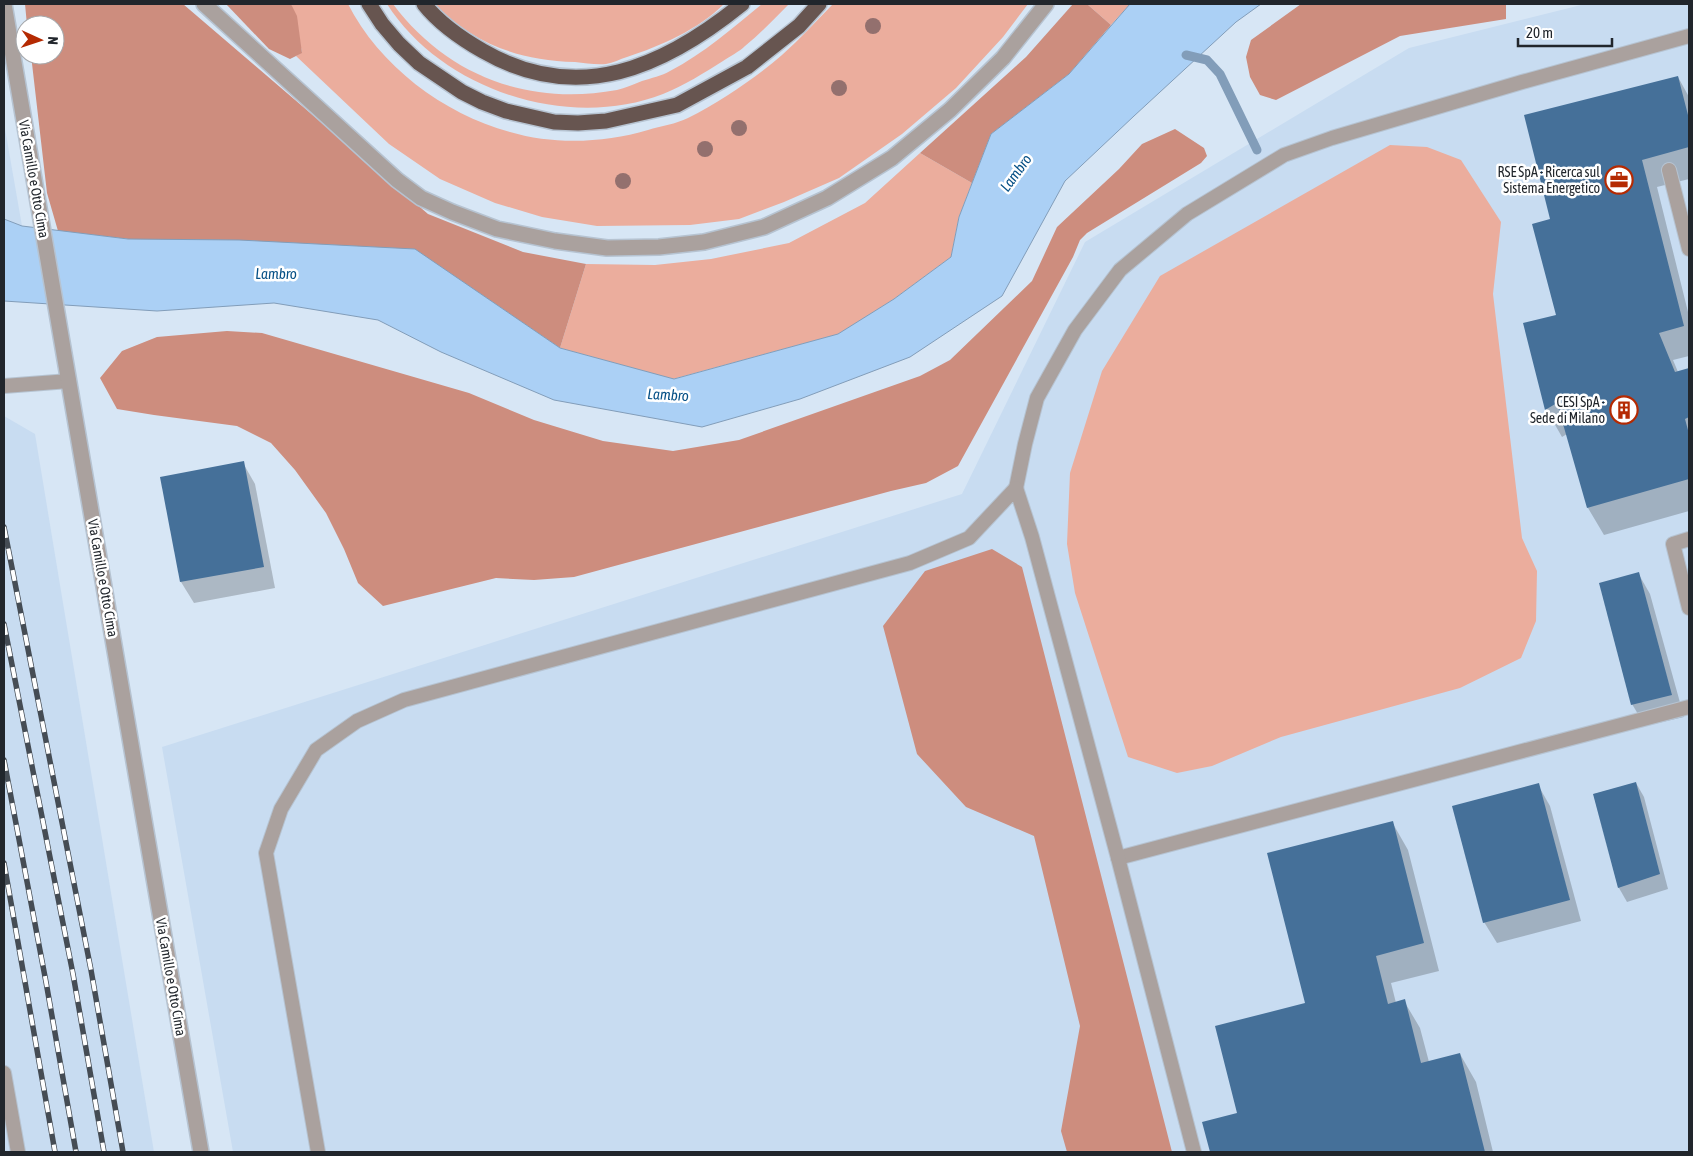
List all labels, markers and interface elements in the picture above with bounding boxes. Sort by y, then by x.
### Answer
north arrow [15,15,65,65]
scale bar [1518,15,1612,47]
text: 20 m [1526,24,1553,41]
text: N [45,36,61,45]
street label: Via Camillo e Otto Cima [16,119,52,239]
water label: Lambro [996,151,1035,195]
place label: RSE SpA - Ricerca sul Sistema Energetico [1498,164,1600,196]
office icon: RSE SpA - Ricerca sul Sistema Energetico [1604,165,1634,195]
water label: Lambro [255,265,297,282]
water label: Lambro [647,385,689,404]
place label: CESI SpA - Sede di Milano [1530,394,1605,426]
building icon: CESI SpA - Sede di Milano [1609,395,1639,425]
street label: Via Camillo e Otto Cima [85,518,121,638]
street label: Via Camillo e Otto Cima [153,917,189,1037]

